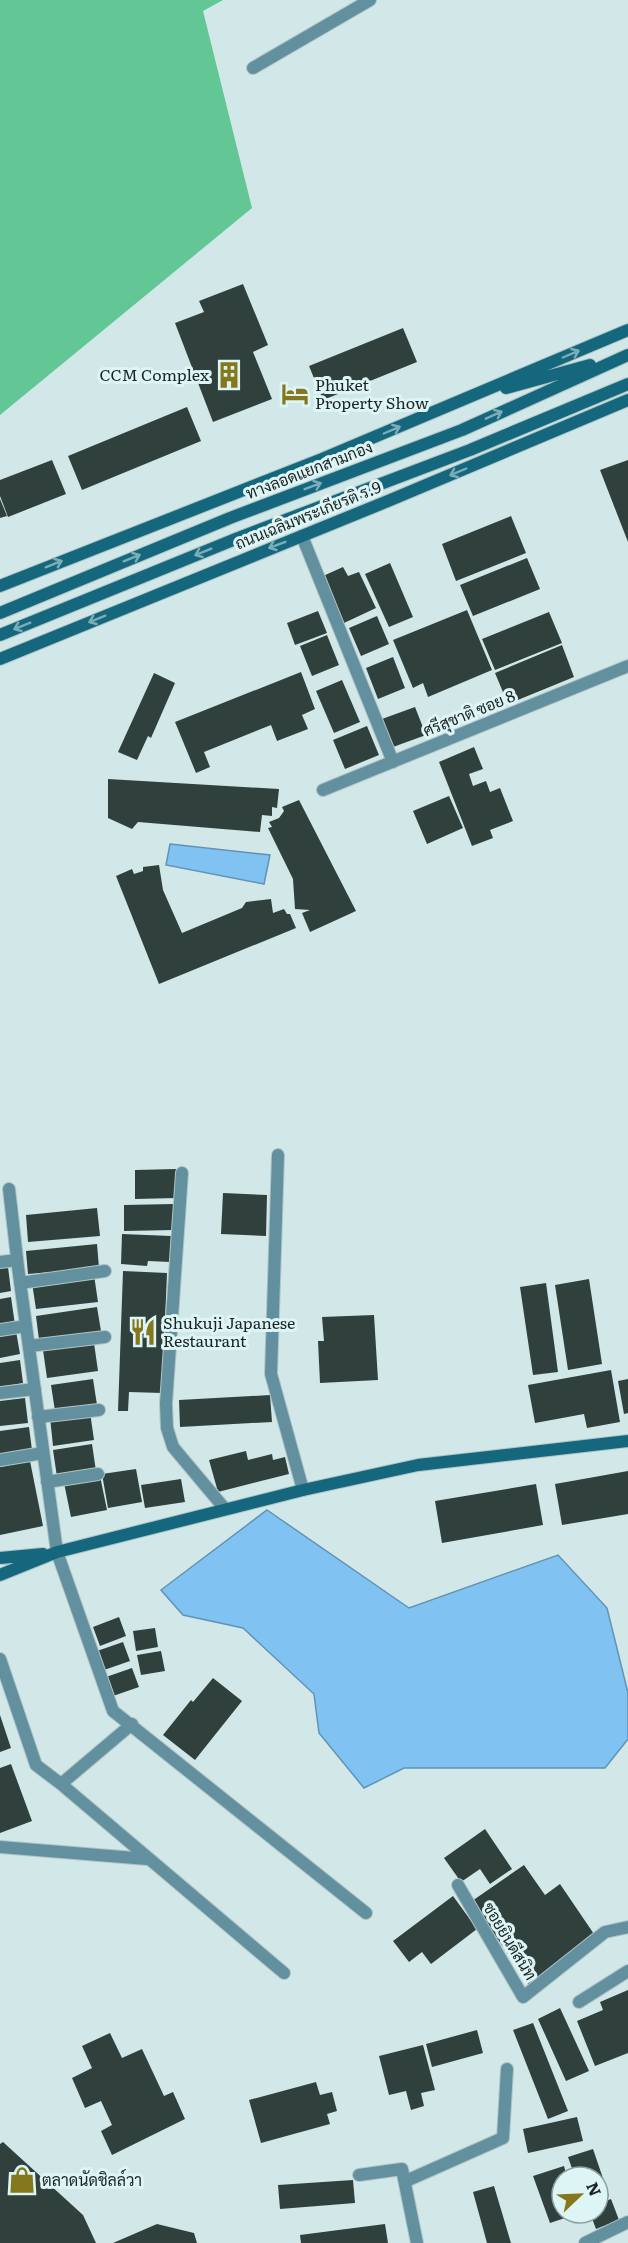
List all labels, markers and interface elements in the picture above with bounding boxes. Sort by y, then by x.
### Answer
one-way arrow [562,348,580,359]
building icon: CCM Complex [214,360,244,390]
place label: CCM Complex [100,362,210,386]
place label: Phuket Property Show [315,372,429,414]
hotel icon: Phuket Property Show [280,379,310,409]
one-way arrow [485,409,503,420]
one-way arrow [382,424,400,435]
street label: ทางลอดแยกสามกอง [242,434,376,504]
one-way arrow [449,467,468,478]
street label: ถนนเฉลิมพระเกียรติ ร.9 [231,474,384,554]
one-way arrow [303,480,322,491]
one-way arrow [269,541,287,552]
one-way arrow [194,547,212,558]
one-way arrow [122,552,140,563]
one-way arrow [45,558,63,569]
one-way arrow [88,614,107,625]
one-way arrow [13,621,32,632]
street label: ศรีสุชาติ ซอย 8 [419,683,519,742]
place label: Shukuji Japanese Restaurant [163,1310,295,1352]
restaurant icon: Shukuji Japanese Restaurant [128,1317,158,1347]
street label: ซอยยินดีสนิท [478,1897,544,1984]
shop icon: ตลาดนัดชิลล์วา [7,2165,37,2195]
north arrow [550,2165,610,2225]
place label: ตลาดนัดชิลล์วา [42,2167,142,2191]
text: N [581,2178,608,2200]

